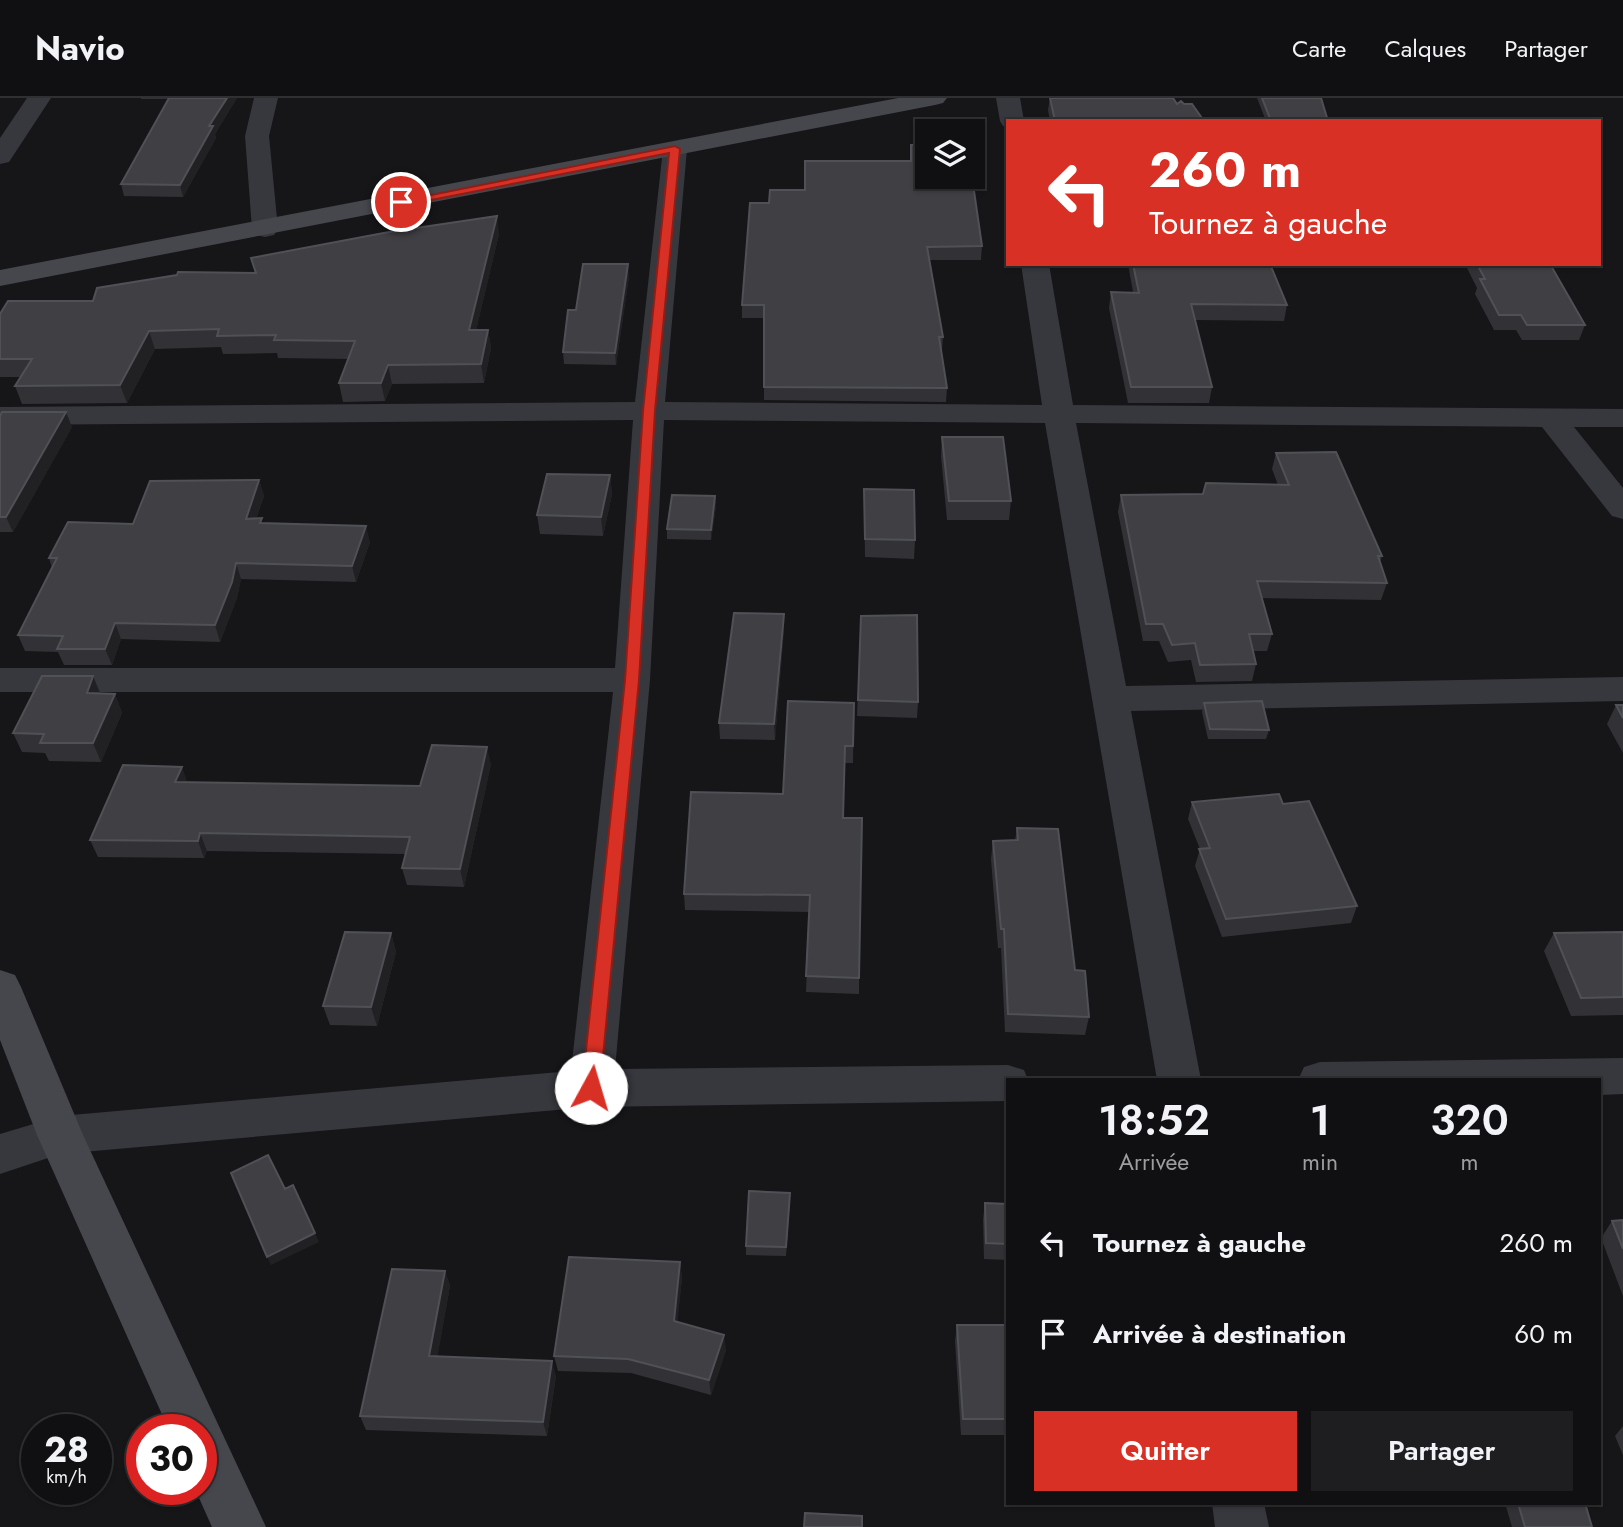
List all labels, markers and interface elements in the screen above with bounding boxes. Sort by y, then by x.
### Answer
text: Navio [35,25,125,72]
text: Carte [1292,31,1346,66]
text: Calques [1384,31,1466,66]
text: Partager [1504,31,1588,66]
map controls [915,119,985,189]
button: layers [915,119,985,189]
text: 260 m [1149,135,1301,205]
icon: left [1034,147,1125,238]
pin [371,172,431,232]
icon: arrive [382,183,420,221]
text: Tournez à gauche [1149,200,1387,246]
position arrow [554,1051,628,1125]
text: 18:52 [1098,1090,1210,1151]
text: 1 [1310,1090,1330,1151]
text: 320 [1430,1090,1509,1151]
text: Arrivée [1119,1145,1189,1179]
text: min [1302,1145,1338,1179]
text: m [1461,1145,1478,1179]
icon: left [1034,1224,1072,1262]
text: Tournez à gauche [1093,1224,1306,1262]
text: 260 m [1500,1224,1573,1262]
icon: arrive [1034,1315,1072,1353]
text: Arrivée à destination [1093,1315,1346,1353]
text: 60 m [1514,1315,1573,1353]
button: Quitter [1034,1411,1297,1491]
button: Partager [1311,1411,1573,1491]
speed limit sign: 30 [126,1414,217,1505]
text: 28 [44,1425,89,1475]
text: km/h [46,1464,87,1490]

